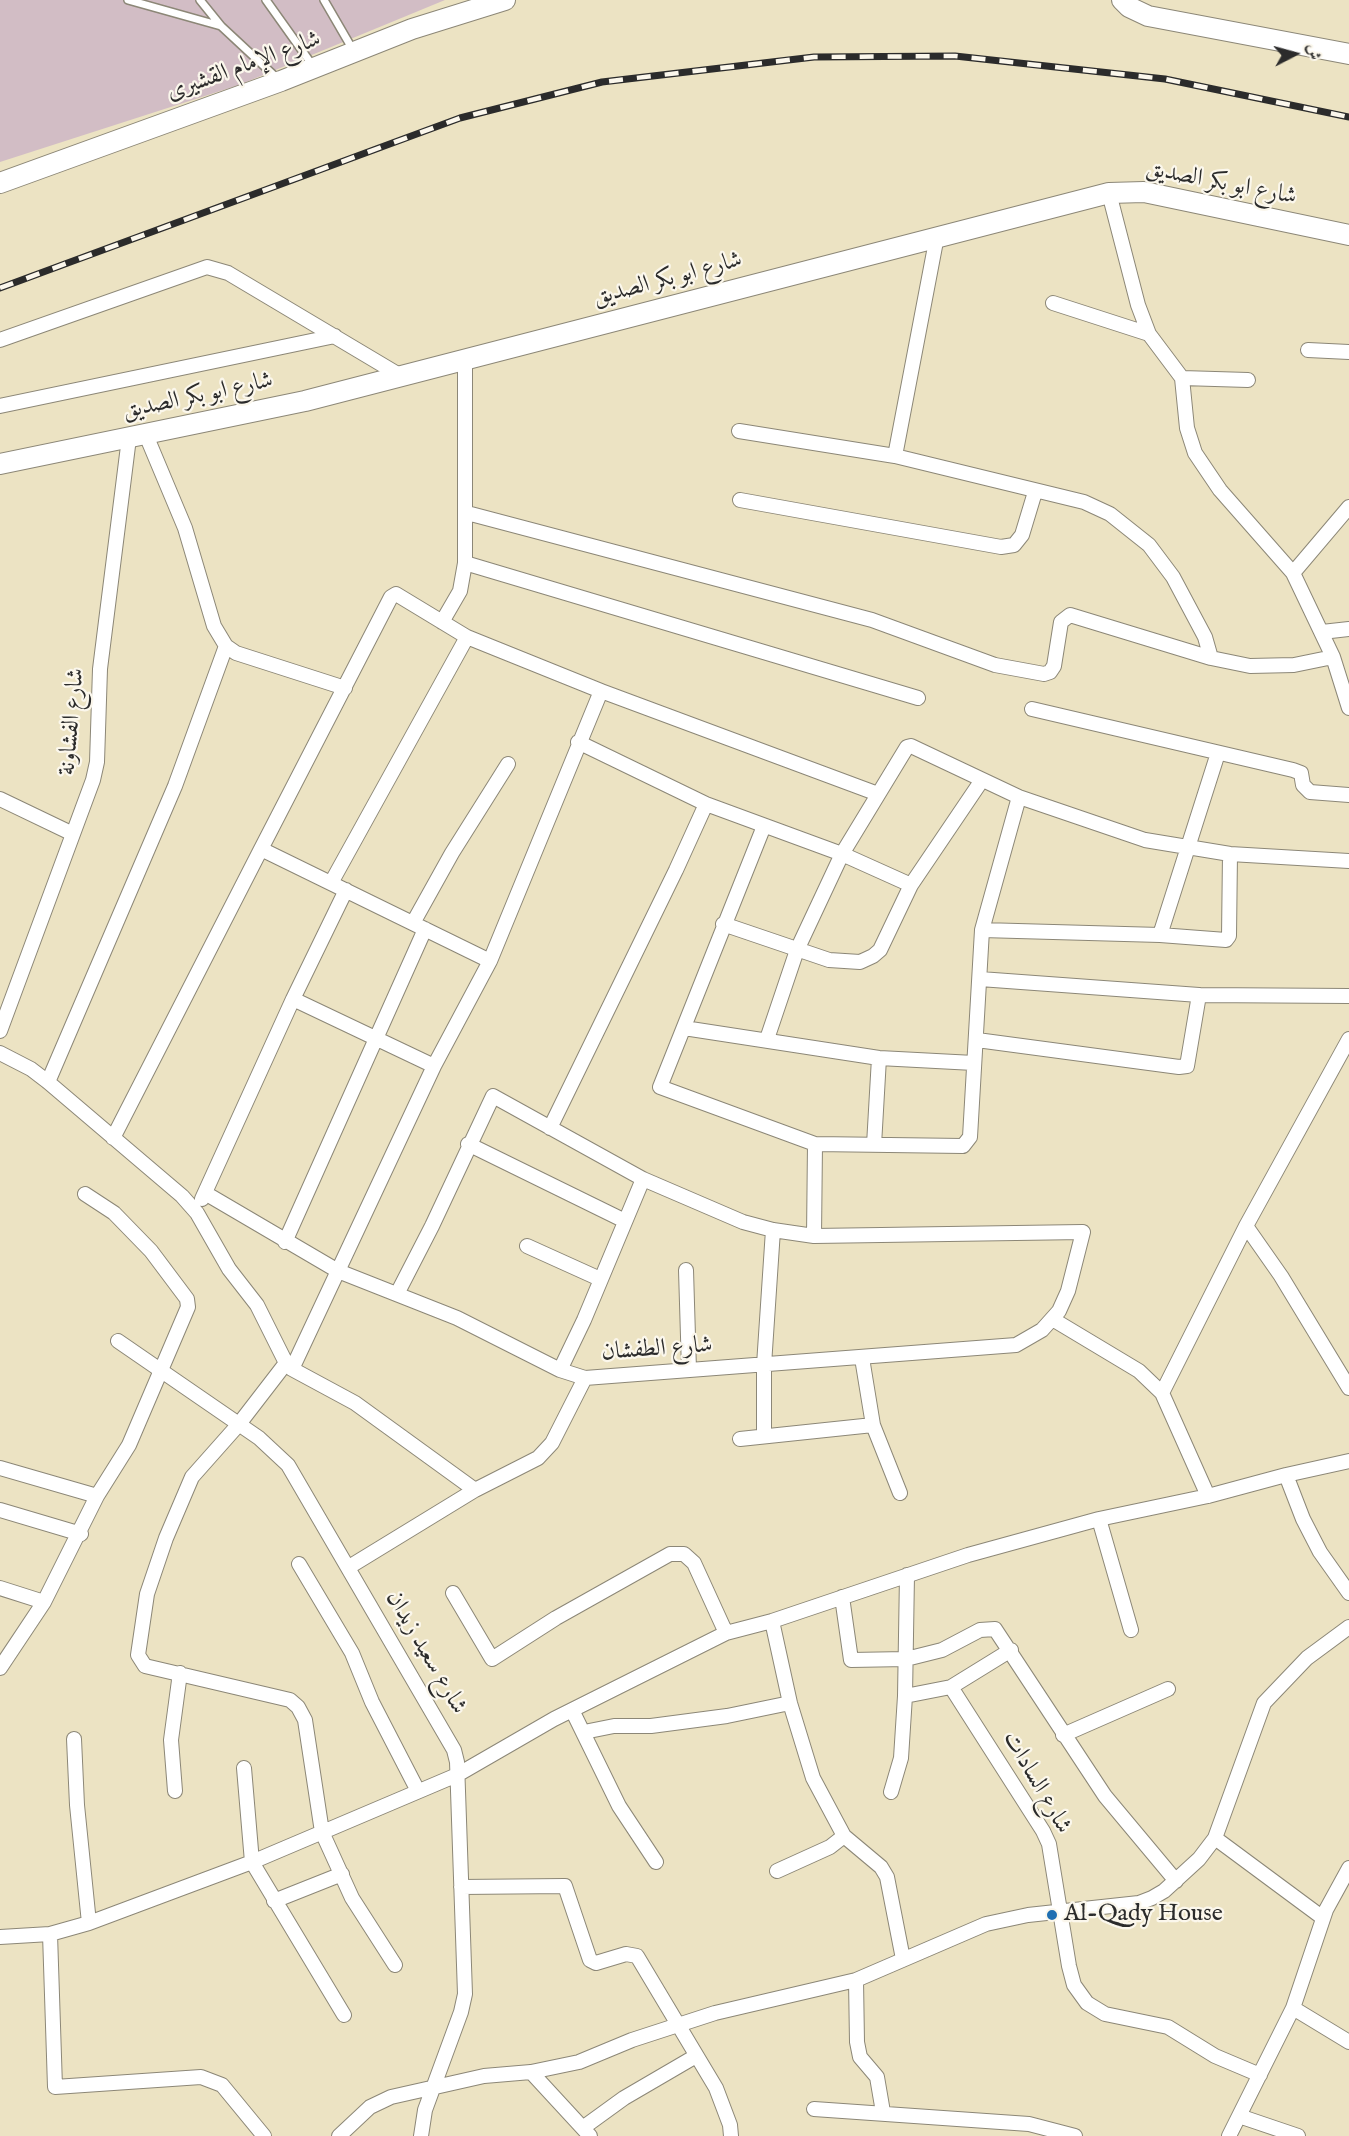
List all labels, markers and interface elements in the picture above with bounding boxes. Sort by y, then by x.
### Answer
north arrow [1265,24,1325,84]
street label: شارع الإمام القشيرى [163,26,325,108]
text: ش [1302,43,1324,61]
street label: شارع ابو بكر الصديق [1143,155,1299,213]
street label: شارع ابو بكر الصديق [590,246,746,314]
street label: شارع ابو بكر الصديق [120,367,276,427]
street label: شارع الفشاونة [54,667,92,777]
street label: شارع الطفشان [600,1332,714,1368]
street label: شارع سعيد زيدان [378,1586,472,1720]
street label: شارع السادات [995,1727,1077,1839]
place label: Al-Qady House [1064,1901,1223,1929]
marker: Al-Qady House [1045,1908,1059,1922]

